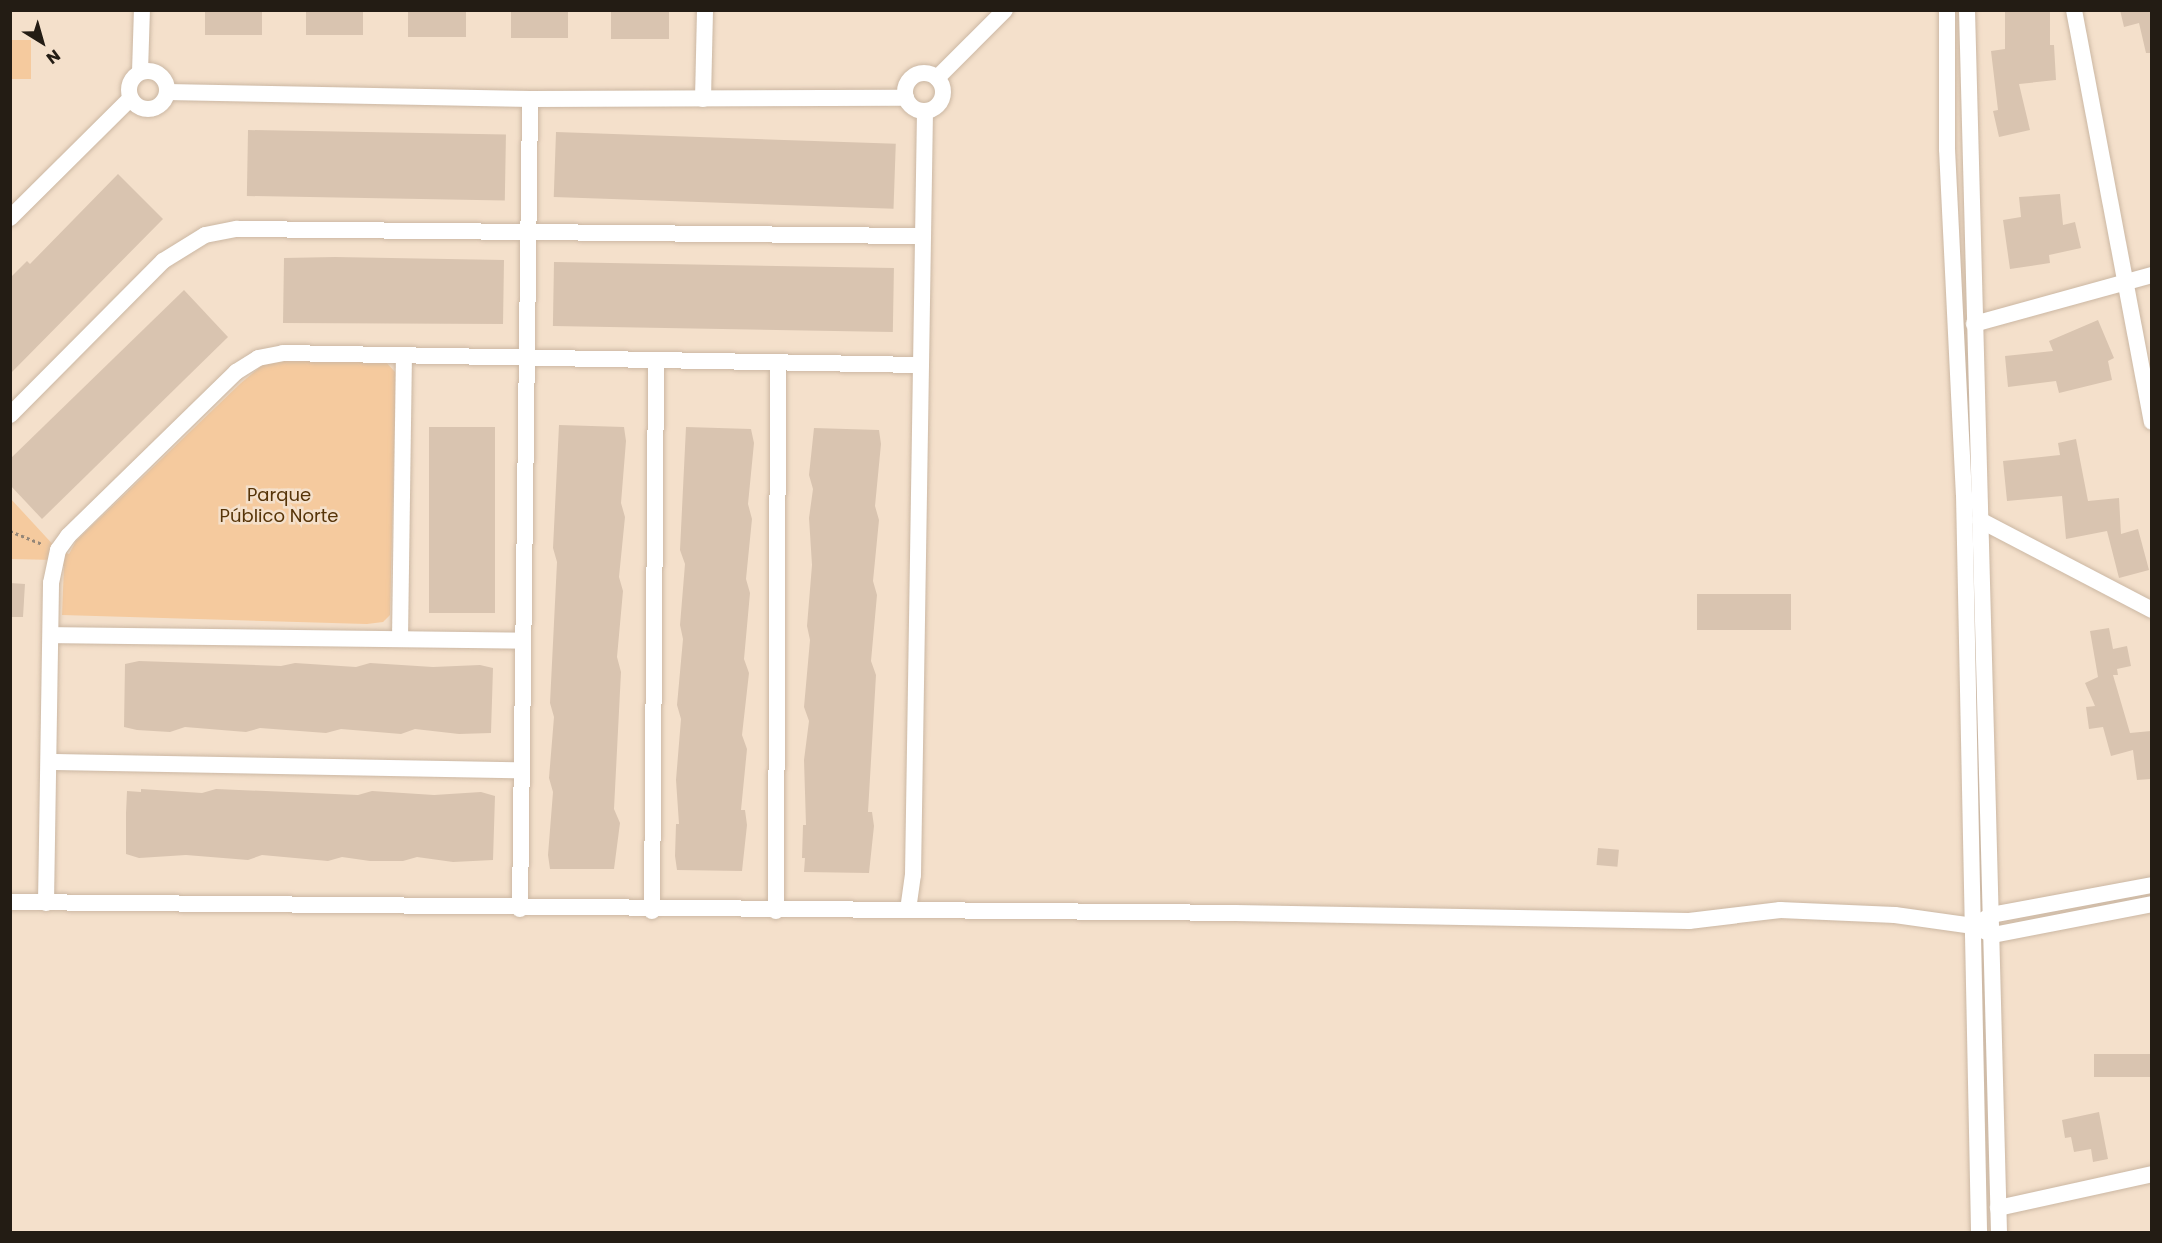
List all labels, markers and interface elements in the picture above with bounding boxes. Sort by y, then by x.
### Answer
north arrow [12,12,72,72]
text: N [41,44,65,70]
park label: Parque Público Norte [220,485,338,528]

